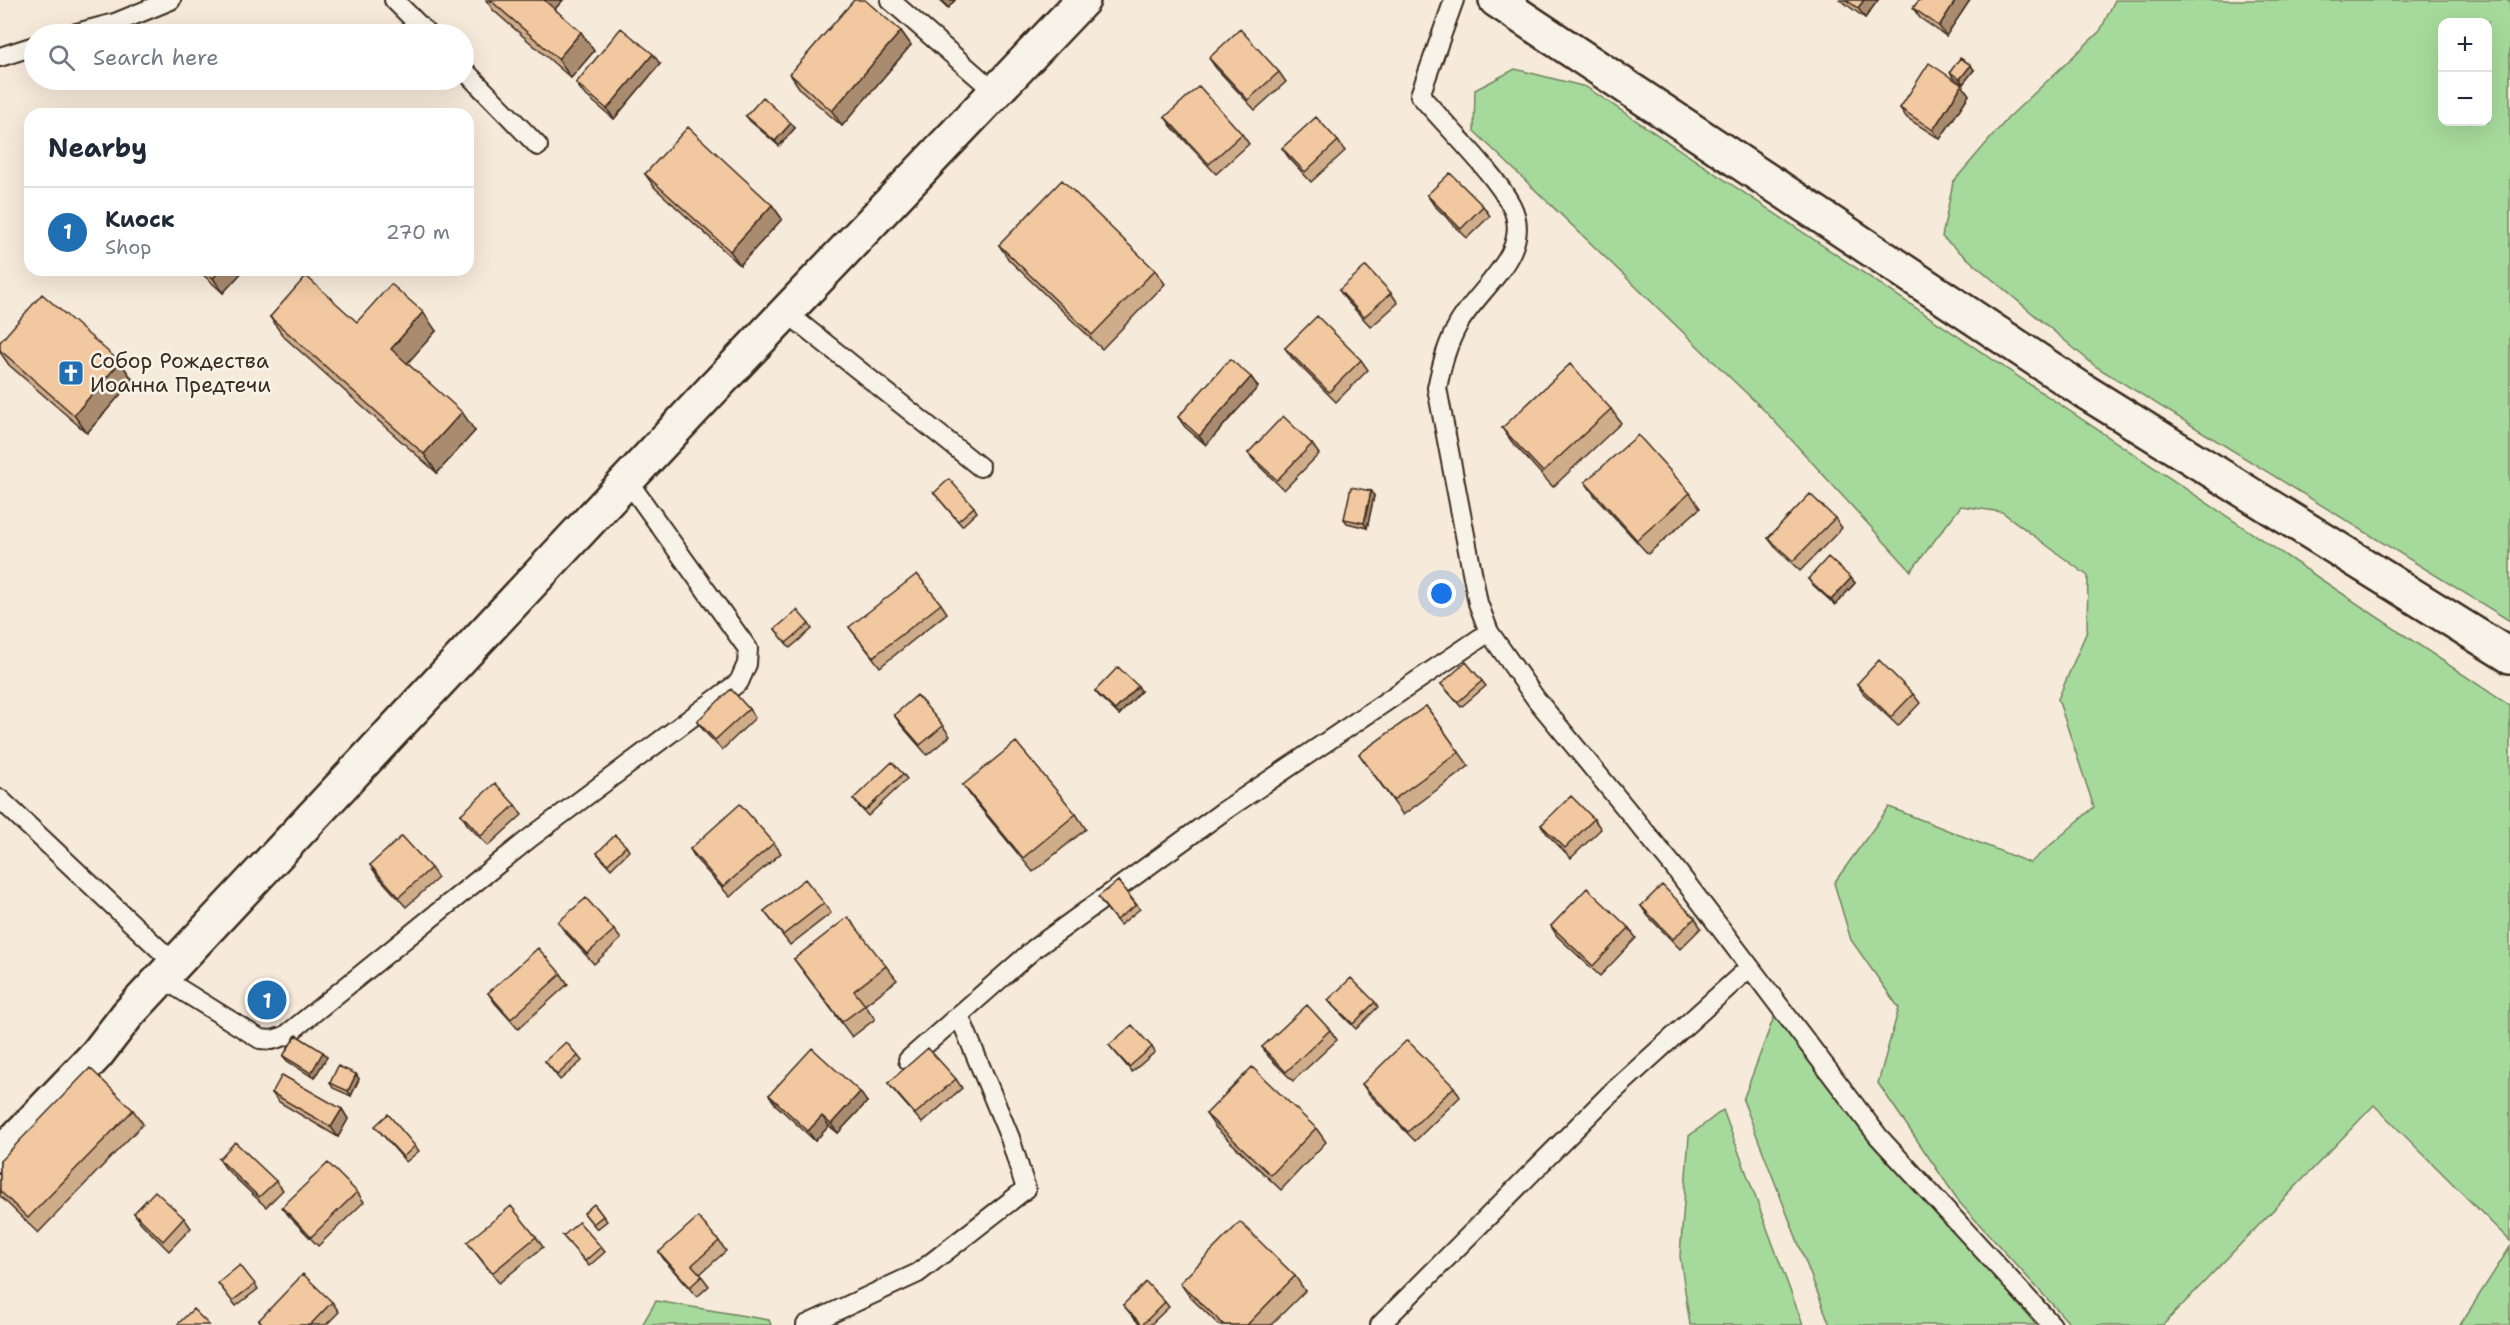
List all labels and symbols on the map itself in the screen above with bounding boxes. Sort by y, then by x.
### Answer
place label: Собор Рождества Иоанна Предтечи [90,347,271,399]
church icon: Собор Рождества Иоанна Предтечи [56,358,86,388]
your location [1427,579,1456,608]
pin: 1 [248,978,286,1022]

